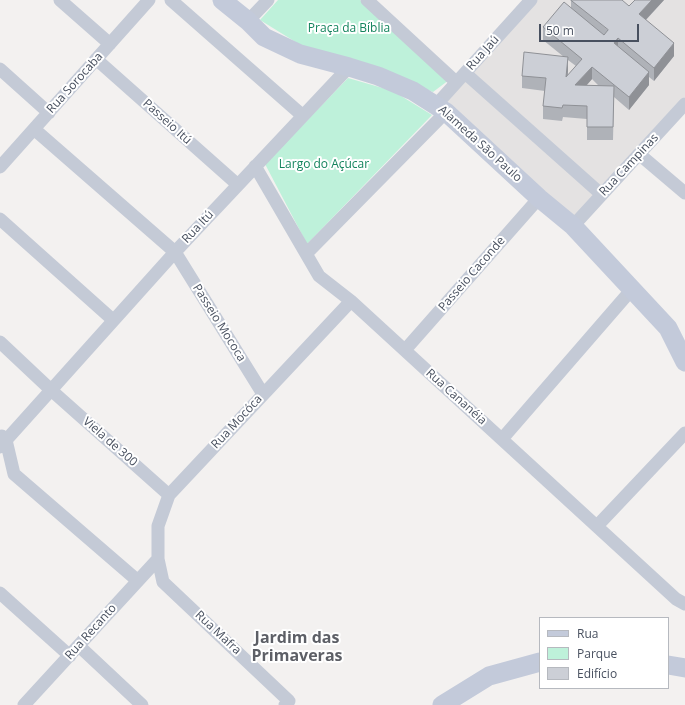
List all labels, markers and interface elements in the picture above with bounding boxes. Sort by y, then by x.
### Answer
scale bar [541,16,641,42]
park label: Praça da Bíblia [308,22,390,36]
text: 50 m [546,22,574,39]
street label: Rua Jaú [464,33,502,73]
street label: Rua Sorocaba [44,50,106,116]
street label: Passeio Itú [140,96,194,148]
street label: Alameda São Paulo [435,103,525,185]
street label: Rua Campinas [596,131,662,199]
park label: Largo do Açúcar [279,158,369,172]
street label: Rua Itú [179,208,217,246]
street label: Passeio Caconde [436,234,508,314]
street label: Passeio Mococa [189,282,249,364]
street label: Rua Cananéia [423,366,489,428]
street label: Rua Mocóca [209,392,265,452]
street label: Viela de 300 [80,414,140,470]
street label: Rua Recanto [62,601,120,663]
street label: Rua Mafra [192,608,244,658]
legend [539,617,669,689]
text: Rua [577,625,598,642]
district label: Jardim das Primaveras [251,628,343,666]
text: Parque [577,645,617,662]
text: Edifício [577,665,617,682]

